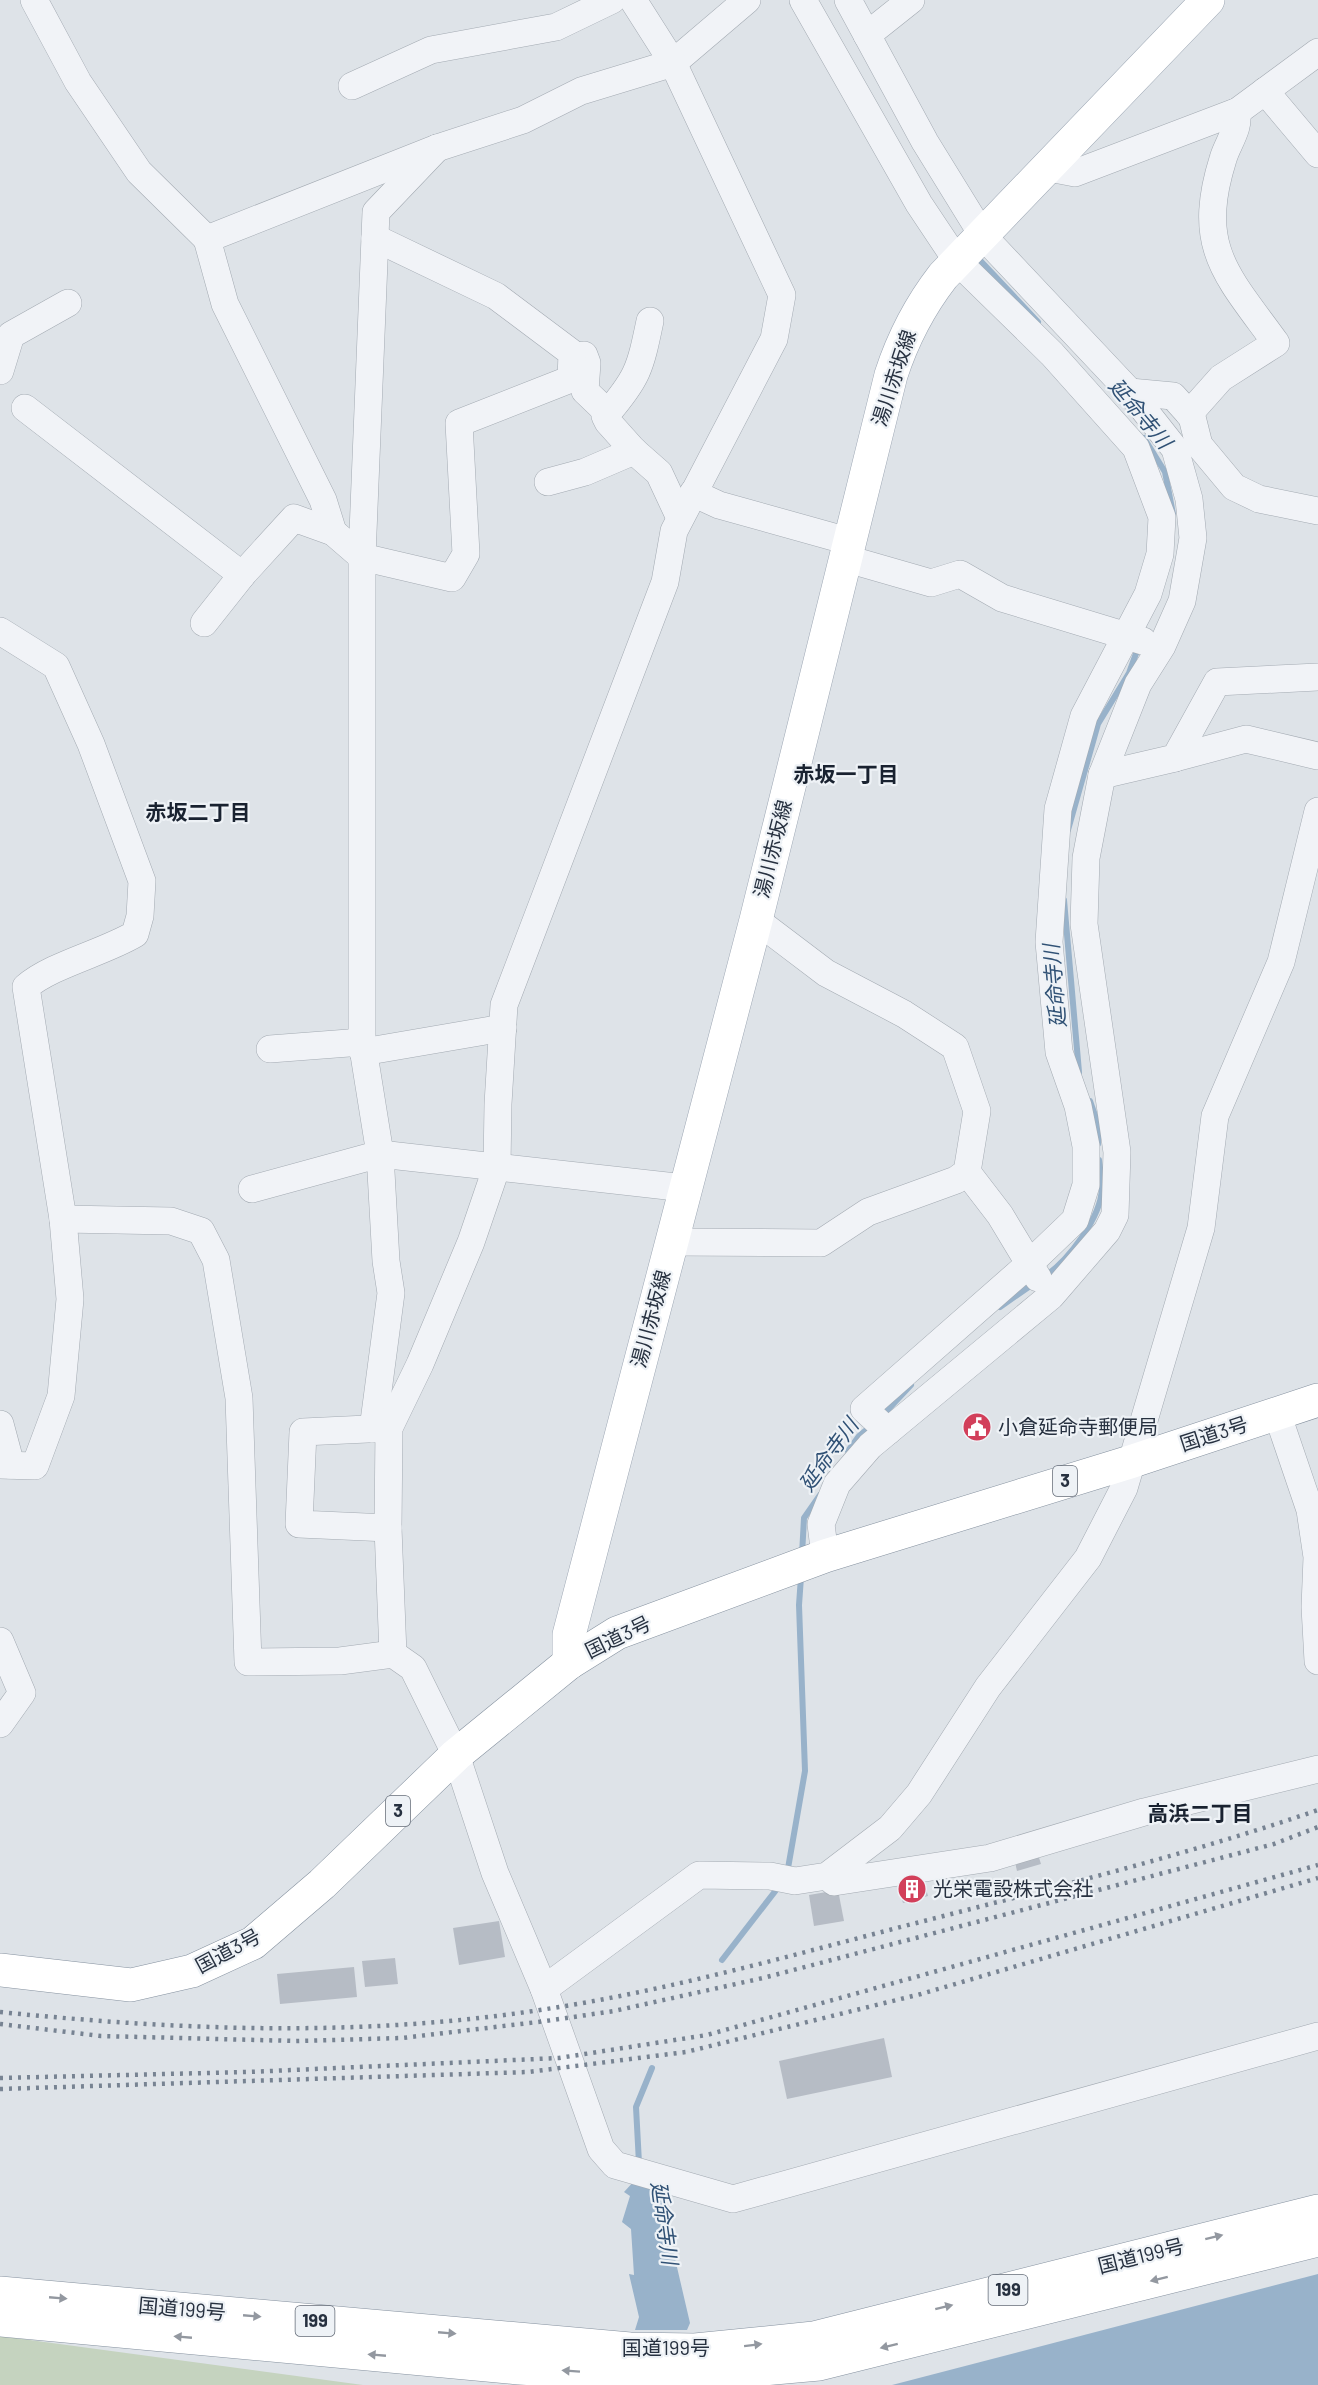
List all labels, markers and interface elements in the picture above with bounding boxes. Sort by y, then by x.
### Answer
street label: 湯川赤坂線 [866,326,920,429]
water label: 延命寺川 [1105,373,1179,455]
district label: 赤坂一丁目 [794,761,899,786]
street label: 湯川赤坂線 [748,797,796,900]
district label: 赤坂二丁目 [146,799,251,824]
water label: 延命寺川 [1037,941,1070,1029]
street label: 湯川赤坂線 [626,1267,675,1370]
water label: 延命寺川 [793,1411,864,1495]
public building icon: 小倉延命寺郵便局 [961,1411,993,1443]
street label: 国道3号 [1177,1411,1251,1455]
place label: 小倉延命寺郵便局 [998,1414,1158,1438]
road number: 3 [1053,1466,1077,1496]
street label: 国道3号 [581,1610,654,1662]
road number: 3 [386,1796,410,1826]
district label: 高浜二丁目 [1148,1800,1253,1825]
building icon: 光栄電設株式会社 [896,1873,928,1905]
place label: 光栄電設株式会社 [933,1876,1093,1900]
street label: 国道3号 [191,1923,264,1977]
water label: 延命寺川 [647,2179,684,2268]
one-way arrow [1205,2232,1223,2242]
street label: 国道199号 [1095,2233,1186,2277]
road number: 199 [988,2275,1028,2305]
one-way arrow [1150,2275,1168,2285]
street label: 国道199号 [137,2292,227,2324]
one-way arrow [49,2293,68,2303]
one-way arrow [935,2301,953,2311]
road number: 199 [296,2306,334,2336]
one-way arrow [243,2311,262,2321]
one-way arrow [437,2328,456,2338]
one-way arrow [173,2332,192,2342]
street label: 国道199号 [622,2335,710,2359]
one-way arrow [744,2340,763,2350]
one-way arrow [879,2342,898,2352]
one-way arrow [367,2350,386,2360]
one-way arrow [562,2366,581,2376]

